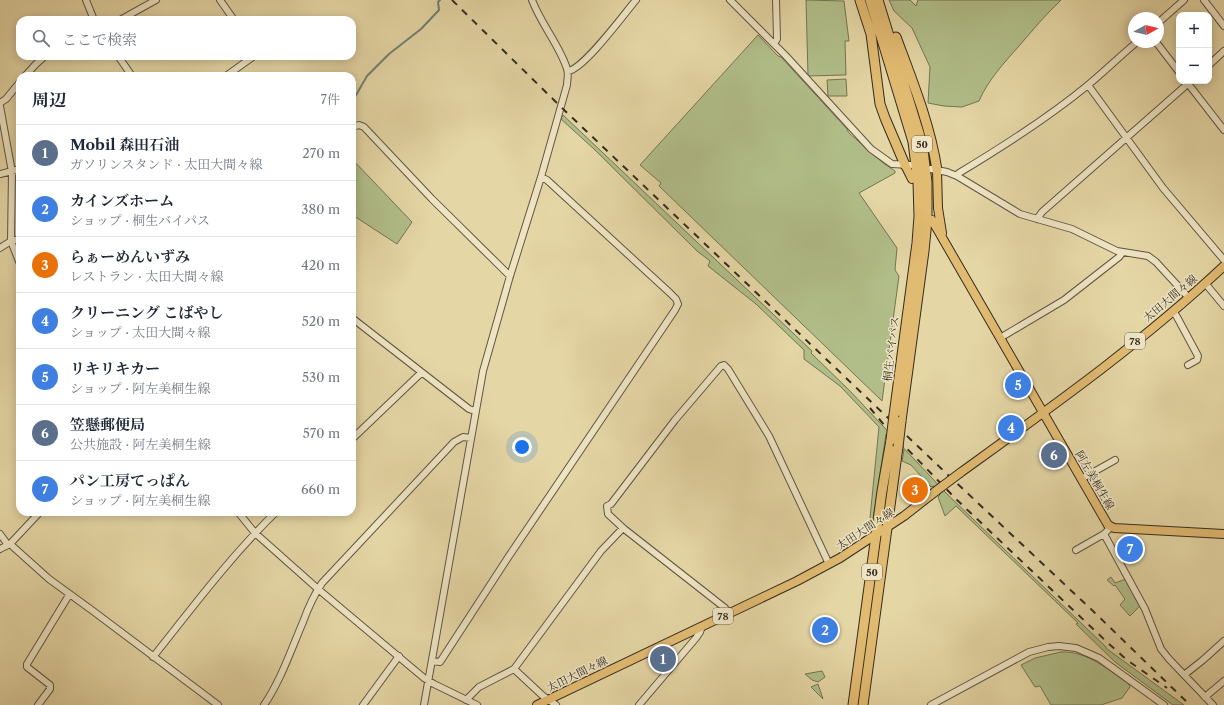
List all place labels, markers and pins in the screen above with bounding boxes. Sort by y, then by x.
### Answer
pin: 5 [1005,370,1031,400]
pin: 4 [998,413,1024,443]
pin: 6 [1041,440,1067,470]
pin: 3 [902,475,928,505]
pin: 7 [1117,534,1143,564]
pin: 2 [812,615,838,645]
pin: 1 [650,644,676,674]

